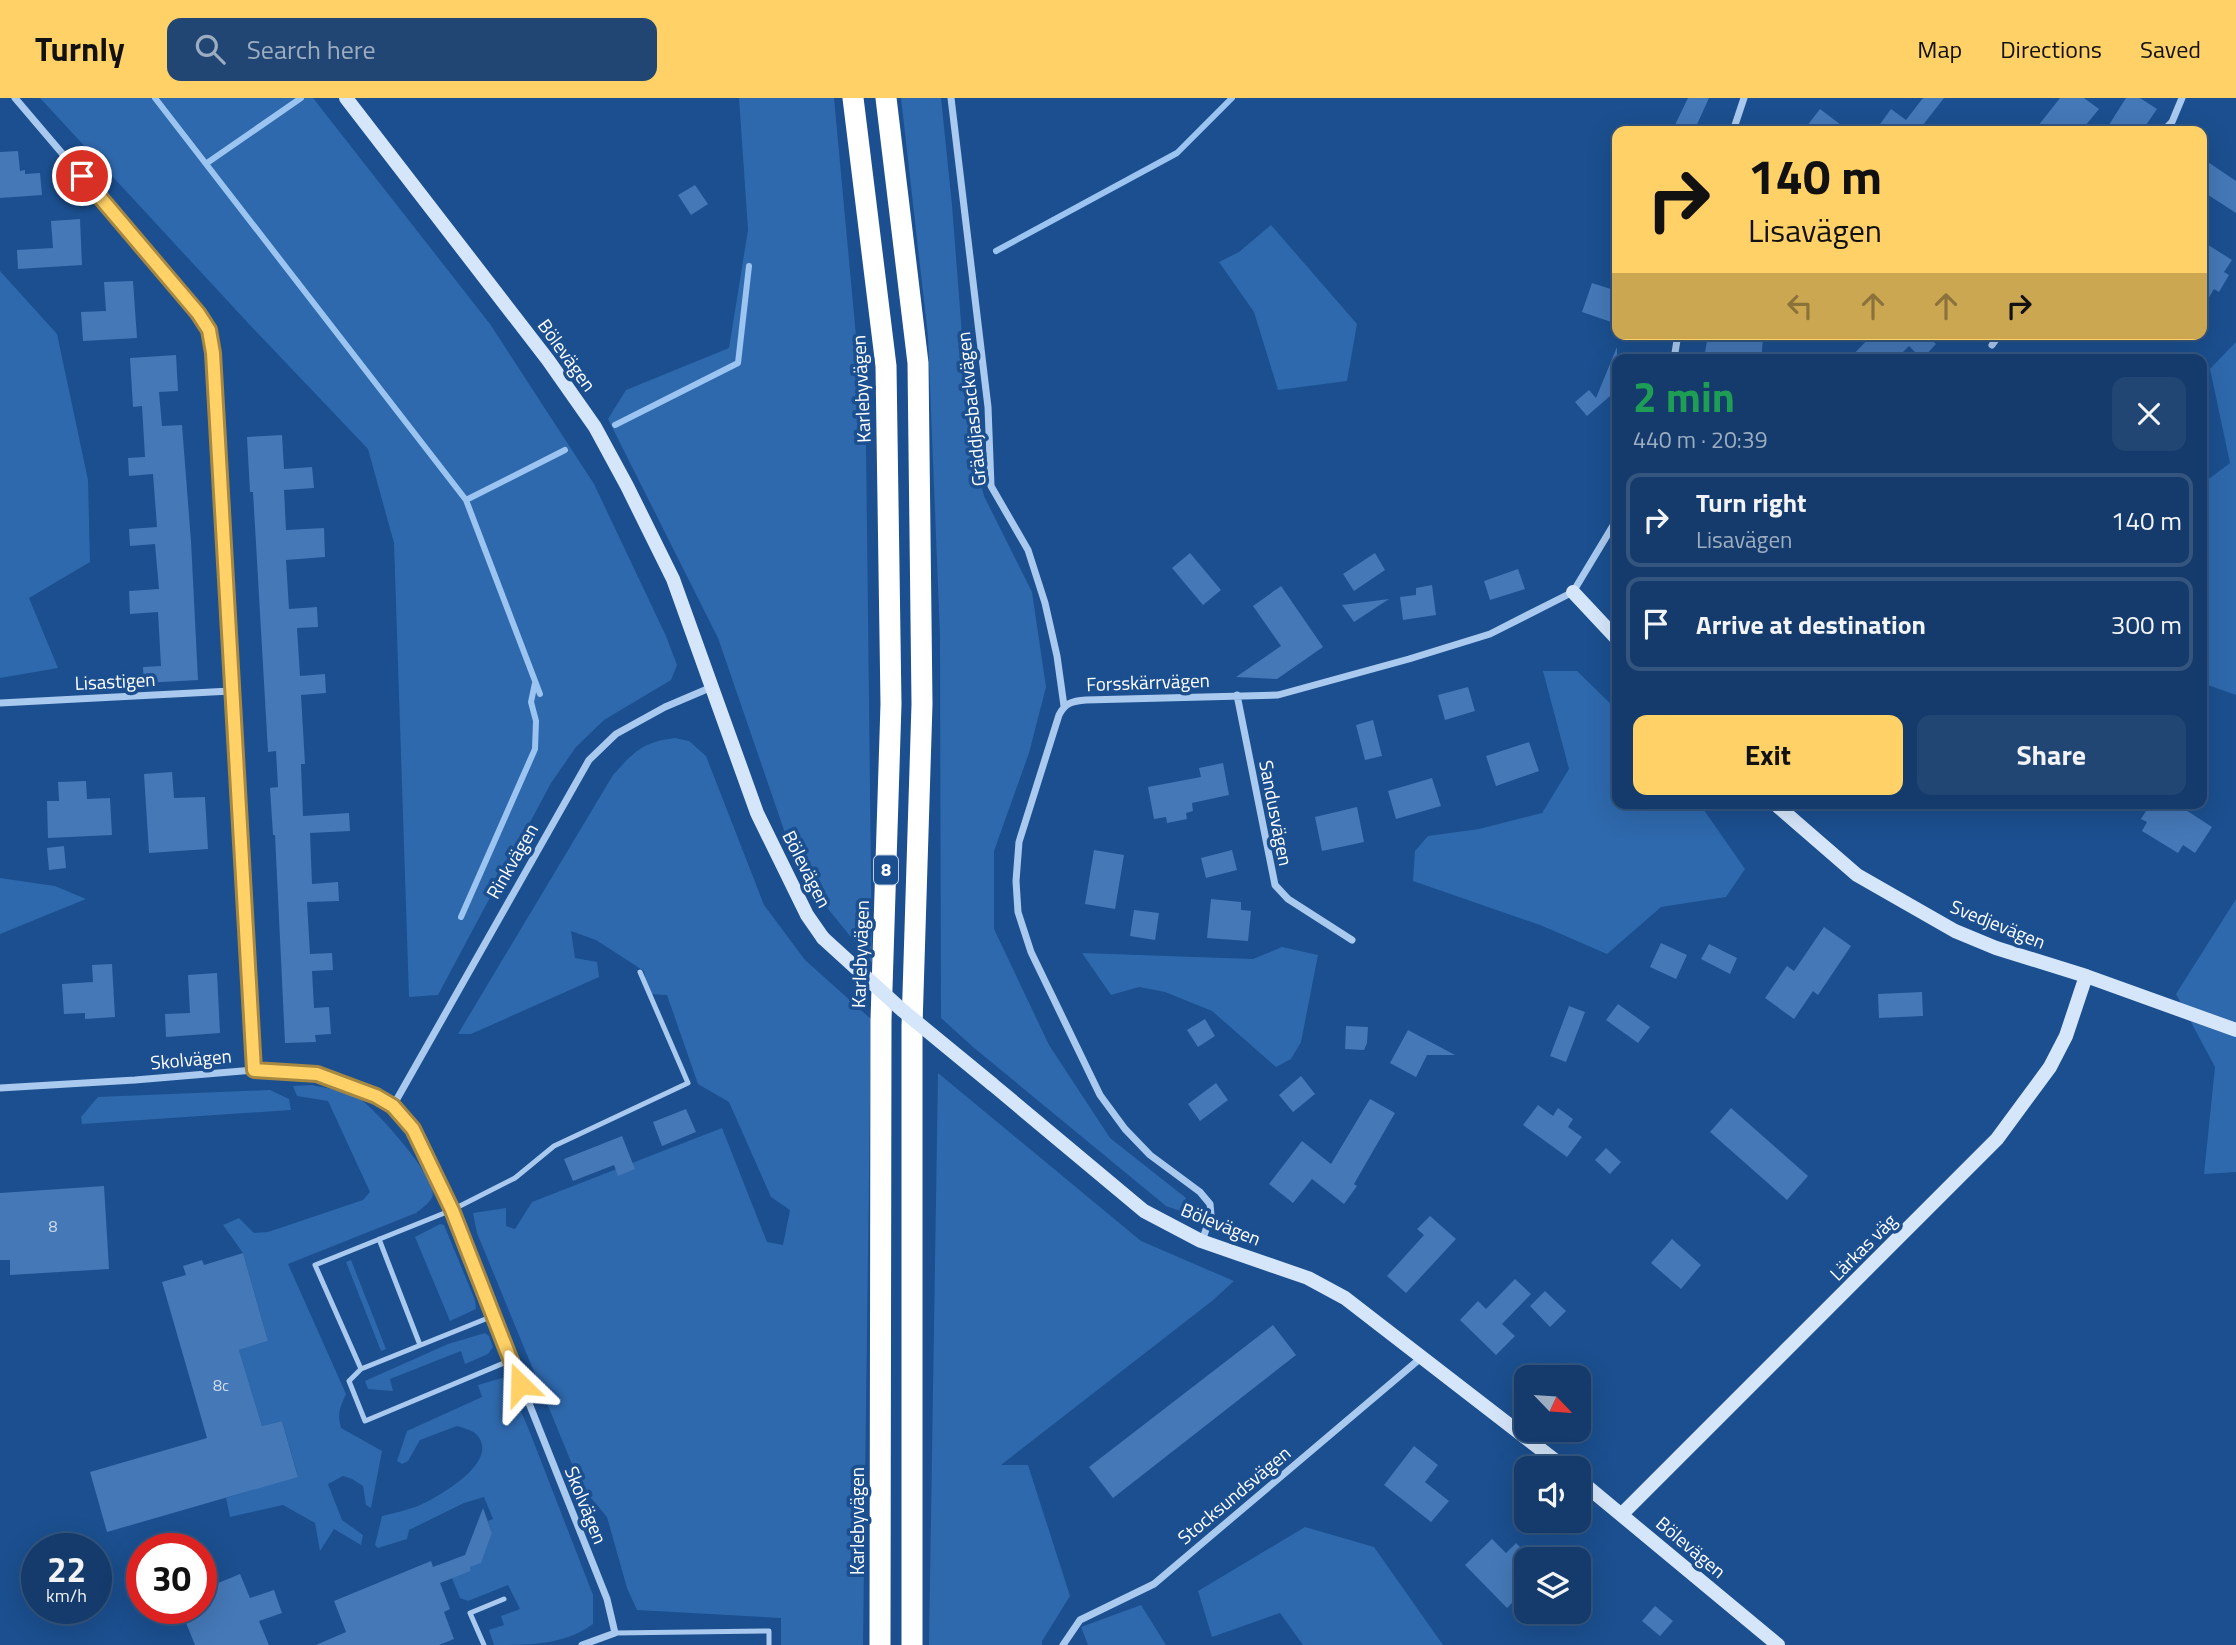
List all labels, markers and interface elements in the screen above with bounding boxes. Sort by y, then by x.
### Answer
search box [167,18,657,81]
text: Turnly [35,24,125,74]
icon: search [191,30,229,68]
text: Search here [247,30,376,69]
text: Map [1917,31,1962,67]
text: Directions [2000,31,2102,67]
text: Saved [2140,31,2201,67]
text: 140 m [1748,138,1882,213]
pin [52,146,112,206]
icon: right [1633,154,1724,245]
icon: arrive [63,157,101,195]
text: Lisavägen [1748,206,1882,254]
icon: left [1781,287,1819,325]
icon: ahead [1854,287,1892,325]
icon: ahead [1927,287,1965,325]
icon: right [2000,287,2038,325]
street label: Bölevägen [531,312,604,397]
street label: Gräddjasbackvägen [948,330,993,488]
street label: Karlebyvägen [843,334,878,444]
text: 2 min [1633,364,1735,428]
button: close [2112,377,2186,451]
text: 440 m · 20:39 [1633,422,1768,457]
text: Turn right [1696,483,1807,522]
icon: right [1637,501,1675,539]
text: 140 m [2111,501,2182,540]
text: Lisavägen [1696,522,1792,557]
icon: arrive [1637,605,1675,643]
text: Arrive at destination [1696,605,1926,644]
text: 300 m [2111,605,2182,644]
street label: Lisastigen [74,664,156,697]
street label: Forsskärrvägen [1086,665,1210,698]
button: Exit [1633,715,1903,795]
button: Share [1917,715,2186,795]
street label: Sandusvägen [1252,758,1301,868]
street label: Rinkvägen [478,817,545,904]
street label: Bölevägen [776,825,839,913]
road number: 8 [874,856,898,884]
street label: Svedjevägen [1946,891,2050,956]
street label: Karlebyvägen [843,900,876,1008]
street label: Skolvägen [149,1040,233,1077]
street label: Bölevägen [1177,1194,1265,1253]
street label: Lärkas väg [1822,1206,1903,1287]
house number: 8 [49,1214,58,1238]
position arrow [483,1347,557,1421]
north arrow [1514,1365,1591,1442]
map controls [1514,1365,1591,1624]
house number: 8c [213,1373,229,1397]
street label: Stocksundsvägen [1171,1438,1297,1551]
button: sound [1514,1456,1591,1533]
street label: Skolvägen [558,1462,615,1548]
street label: Karlebyvägen [842,1467,871,1575]
street label: Bölevägen [1650,1509,1733,1585]
speed limit sign: 30 [126,1533,217,1624]
text: 22 [47,1542,86,1596]
button: layers [1514,1547,1591,1624]
text: km/h [46,1582,87,1609]

